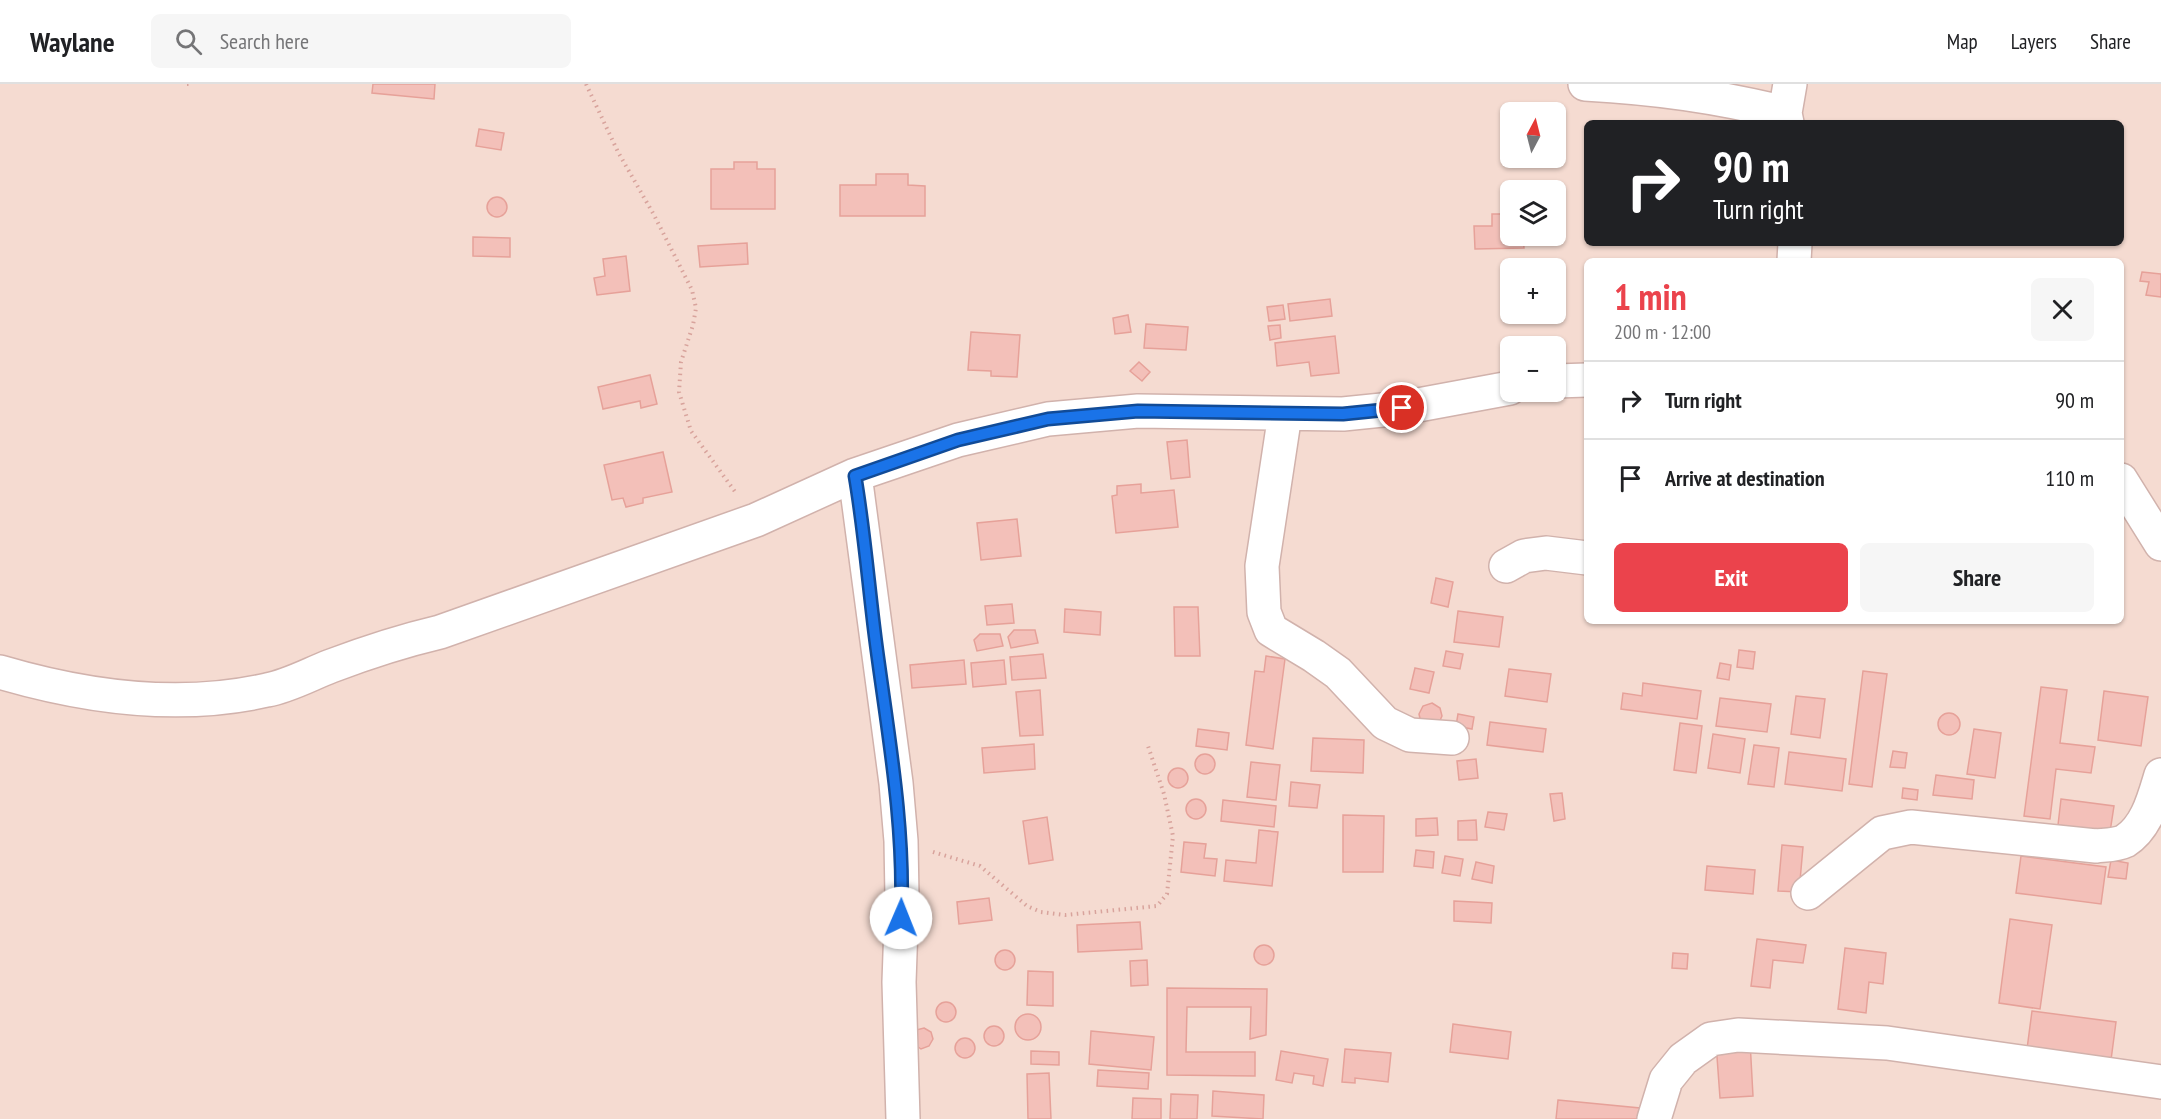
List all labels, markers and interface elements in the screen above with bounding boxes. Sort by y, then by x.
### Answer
search box [151,14,571,68]
text: Waylane [30,23,115,60]
icon: search [172,25,205,58]
text: Search here [220,27,309,55]
text: Map [1947,28,1978,55]
text: Layers [2011,28,2057,55]
text: Share [2090,28,2131,55]
north arrow [1500,102,1566,168]
map controls [1500,102,1566,402]
text: 90 m [1713,139,1790,194]
icon: right [1614,144,1692,222]
button: layers [1500,180,1566,246]
text: Turn right [1713,192,1804,226]
button: + [1500,258,1566,324]
text: 1 min [1614,273,1687,320]
button: close [2031,278,2094,341]
text: 200 m · 12:00 [1614,319,1711,345]
button: − [1500,336,1566,402]
pin [1376,382,1427,433]
icon: right [1614,384,1647,417]
text: Turn right [1665,386,1742,414]
text: 90 m [2055,386,2094,414]
icon: arrive [1385,391,1418,424]
icon: arrive [1614,462,1647,495]
text: Arrive at destination [1665,464,1825,492]
text: 110 m [2045,464,2094,492]
button: Exit [1614,543,1848,612]
button: Share [1860,543,2094,612]
position arrow [869,886,933,950]

